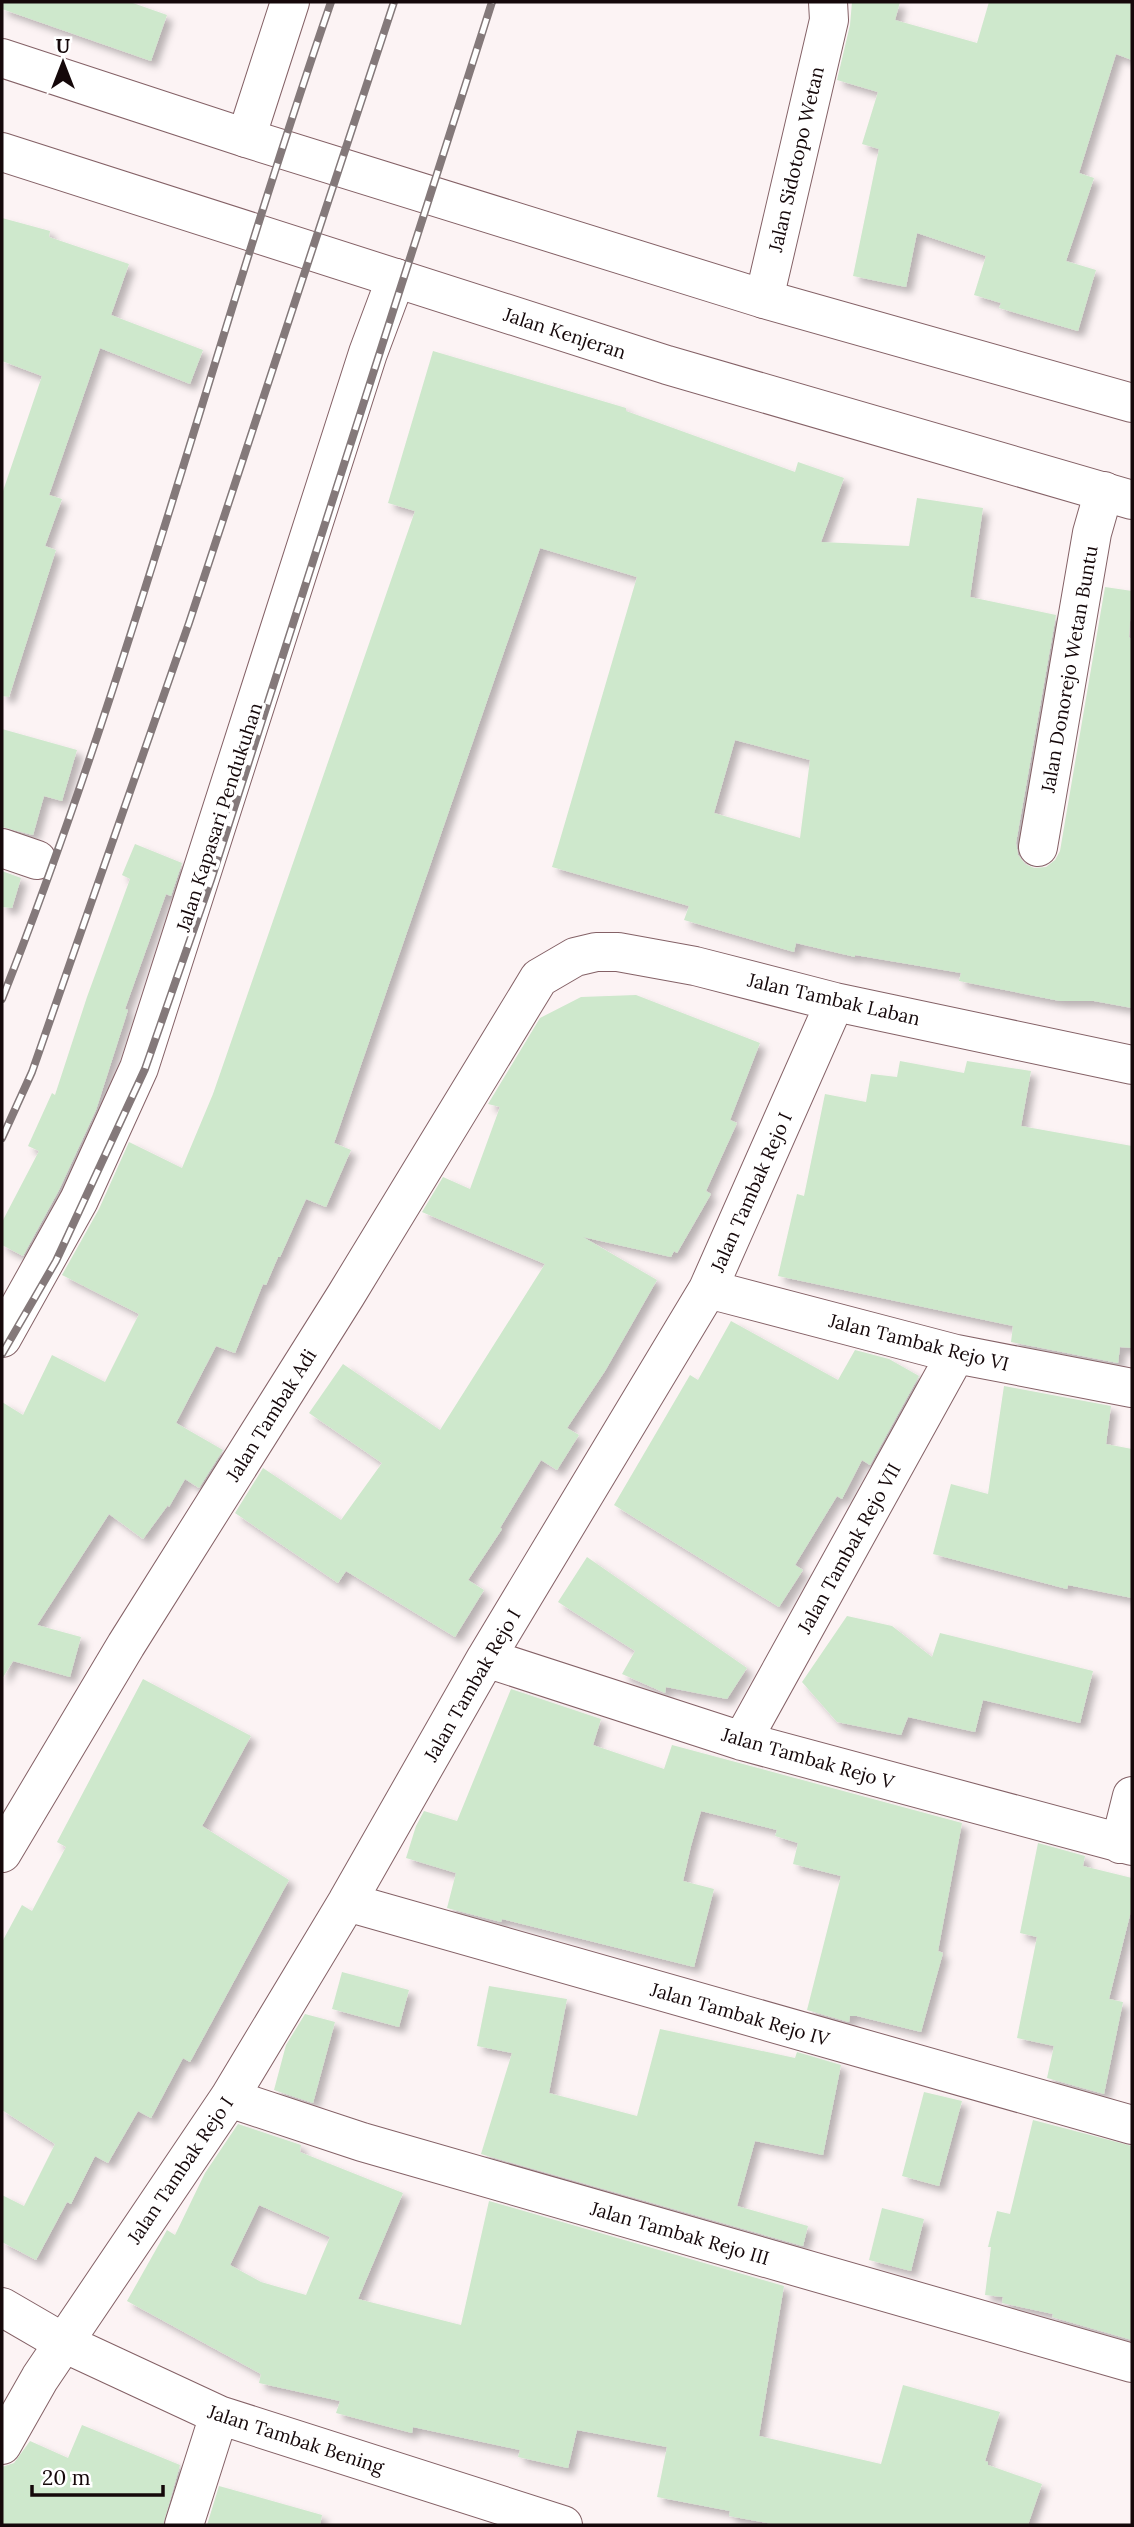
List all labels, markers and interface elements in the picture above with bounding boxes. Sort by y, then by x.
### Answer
north arrow [28,28,98,98]
text: U [56,34,70,58]
street label: Jalan Sidotopo Wetan [763,64,829,255]
street label: Jalan Kenjeran [500,302,629,364]
street label: Jalan Donorejo Wetan Buntu [1035,544,1103,795]
street label: Jalan Kapasari Pendukuhan [170,699,267,935]
street label: Jalan Tambak Laban [744,967,923,1031]
street label: Jalan Tambak Rejo I [705,1108,797,1276]
street label: Jalan Tambak Rejo VI [826,1308,1011,1376]
street label: Jalan Tambak Adi [220,1345,321,1486]
street label: Jalan Tambak Rejo VII [792,1459,906,1638]
street label: Jalan Tambak Rejo I [418,1604,525,1766]
street label: Jalan Tambak Rejo V [718,1722,898,1794]
street label: Jalan Tambak Rejo IV [647,1977,833,2051]
street label: Jalan Tambak Rejo I [121,2092,238,2249]
street label: Jalan Tambak Rejo III [587,2196,772,2270]
street label: Jalan Tambak Bening [204,2399,388,2479]
scale bar [32,2454,163,2498]
text: 20 m [42,2464,91,2491]

